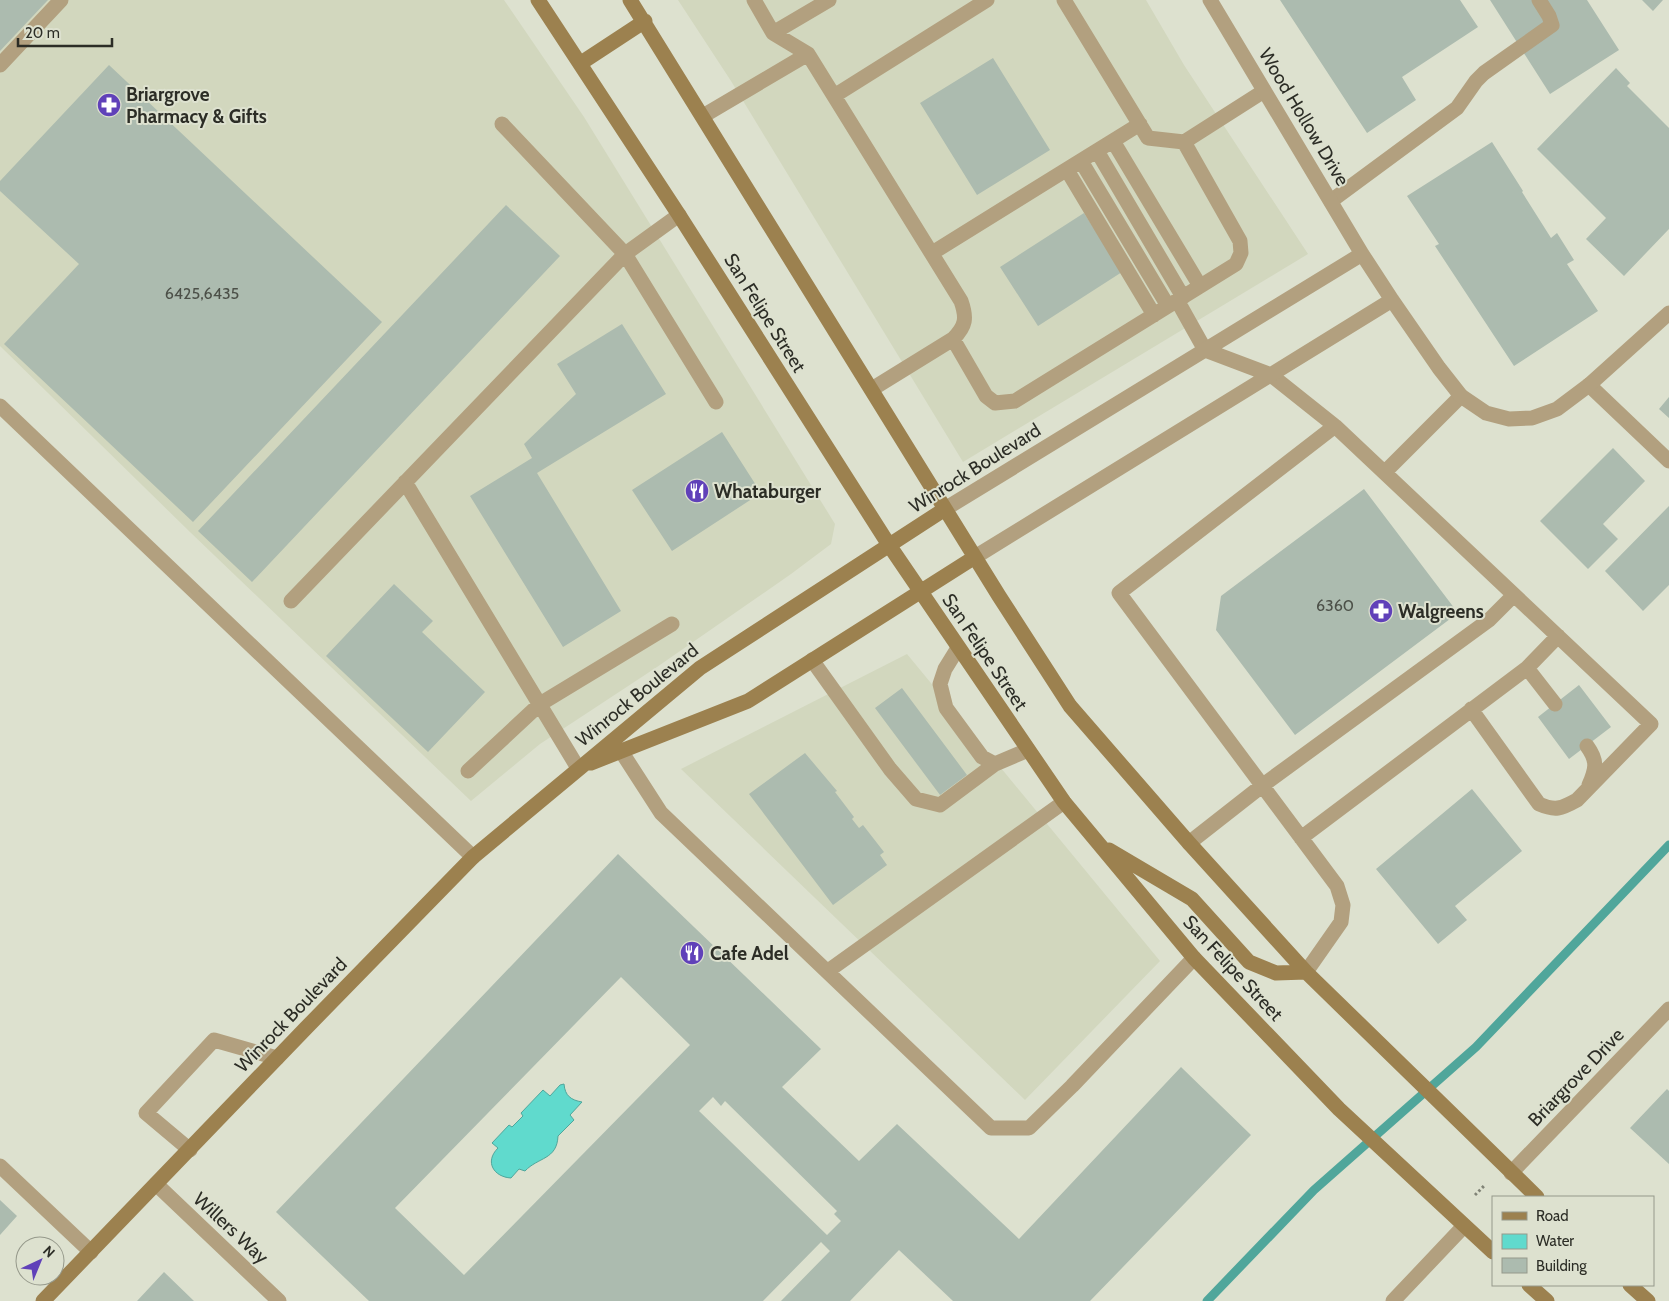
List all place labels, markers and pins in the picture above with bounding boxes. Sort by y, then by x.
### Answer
place label: Briargrove Pharmacy & Gifts [126,83,267,128]
pharmacy icon: Briargrove Pharmacy & Gifts [96,92,122,118]
restaurant icon: Whataburger [684,478,710,504]
place label: Whataburger [714,480,822,503]
pharmacy icon: Walgreens [1368,598,1394,624]
place label: Walgreens [1398,600,1484,623]
restaurant icon: Cafe Adel [679,940,705,966]
place label: Cafe Adel [710,942,789,965]

